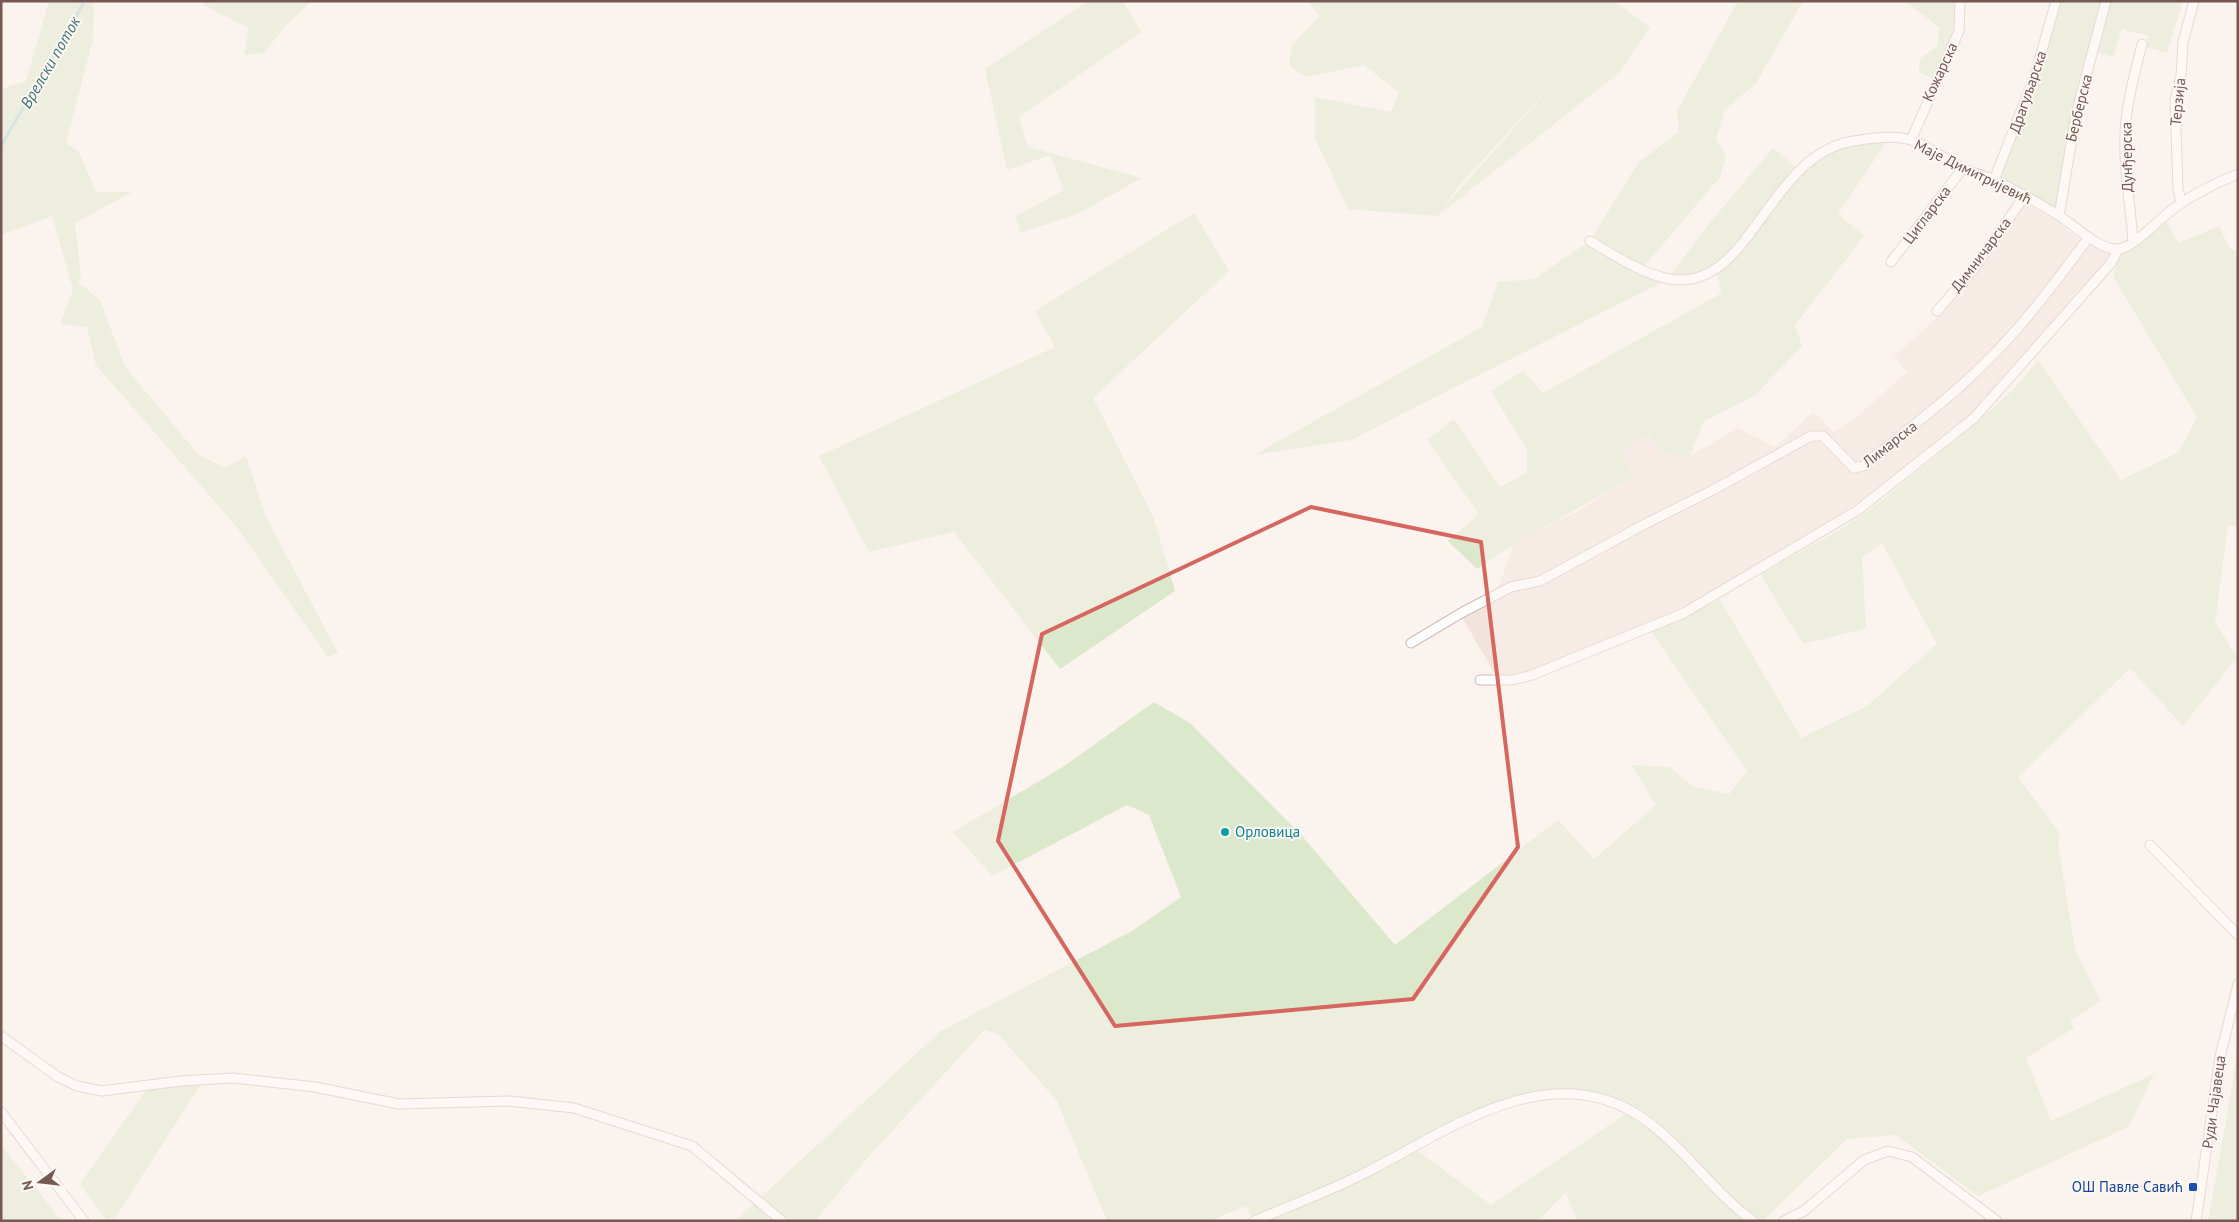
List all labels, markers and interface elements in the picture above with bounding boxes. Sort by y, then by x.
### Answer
water label: Врелски поток [16,12,85,111]
street label: Кожарска [1918,39,1961,104]
street label: Драгуљарска [2005,48,2050,136]
street label: Берберска [2061,72,2096,144]
street label: Терзија [2166,77,2189,127]
street label: Дунђерска [2116,122,2137,192]
street label: Маје Димитријевић [1911,135,2035,208]
street label: Цигларска [1898,182,1955,248]
street label: Димничарска [1946,214,2015,296]
street label: Лимарска [1858,416,1921,471]
place label: Орловица [1235,822,1300,841]
marker: Орловица [1219,826,1231,838]
street label: Руди Чајавеца [2198,1054,2229,1150]
north arrow [15,1157,65,1207]
place label: ОШ Павле Савић [2072,1177,2183,1196]
text: N [18,1179,37,1192]
marker: ОШ Павле Савић [2187,1181,2199,1193]

